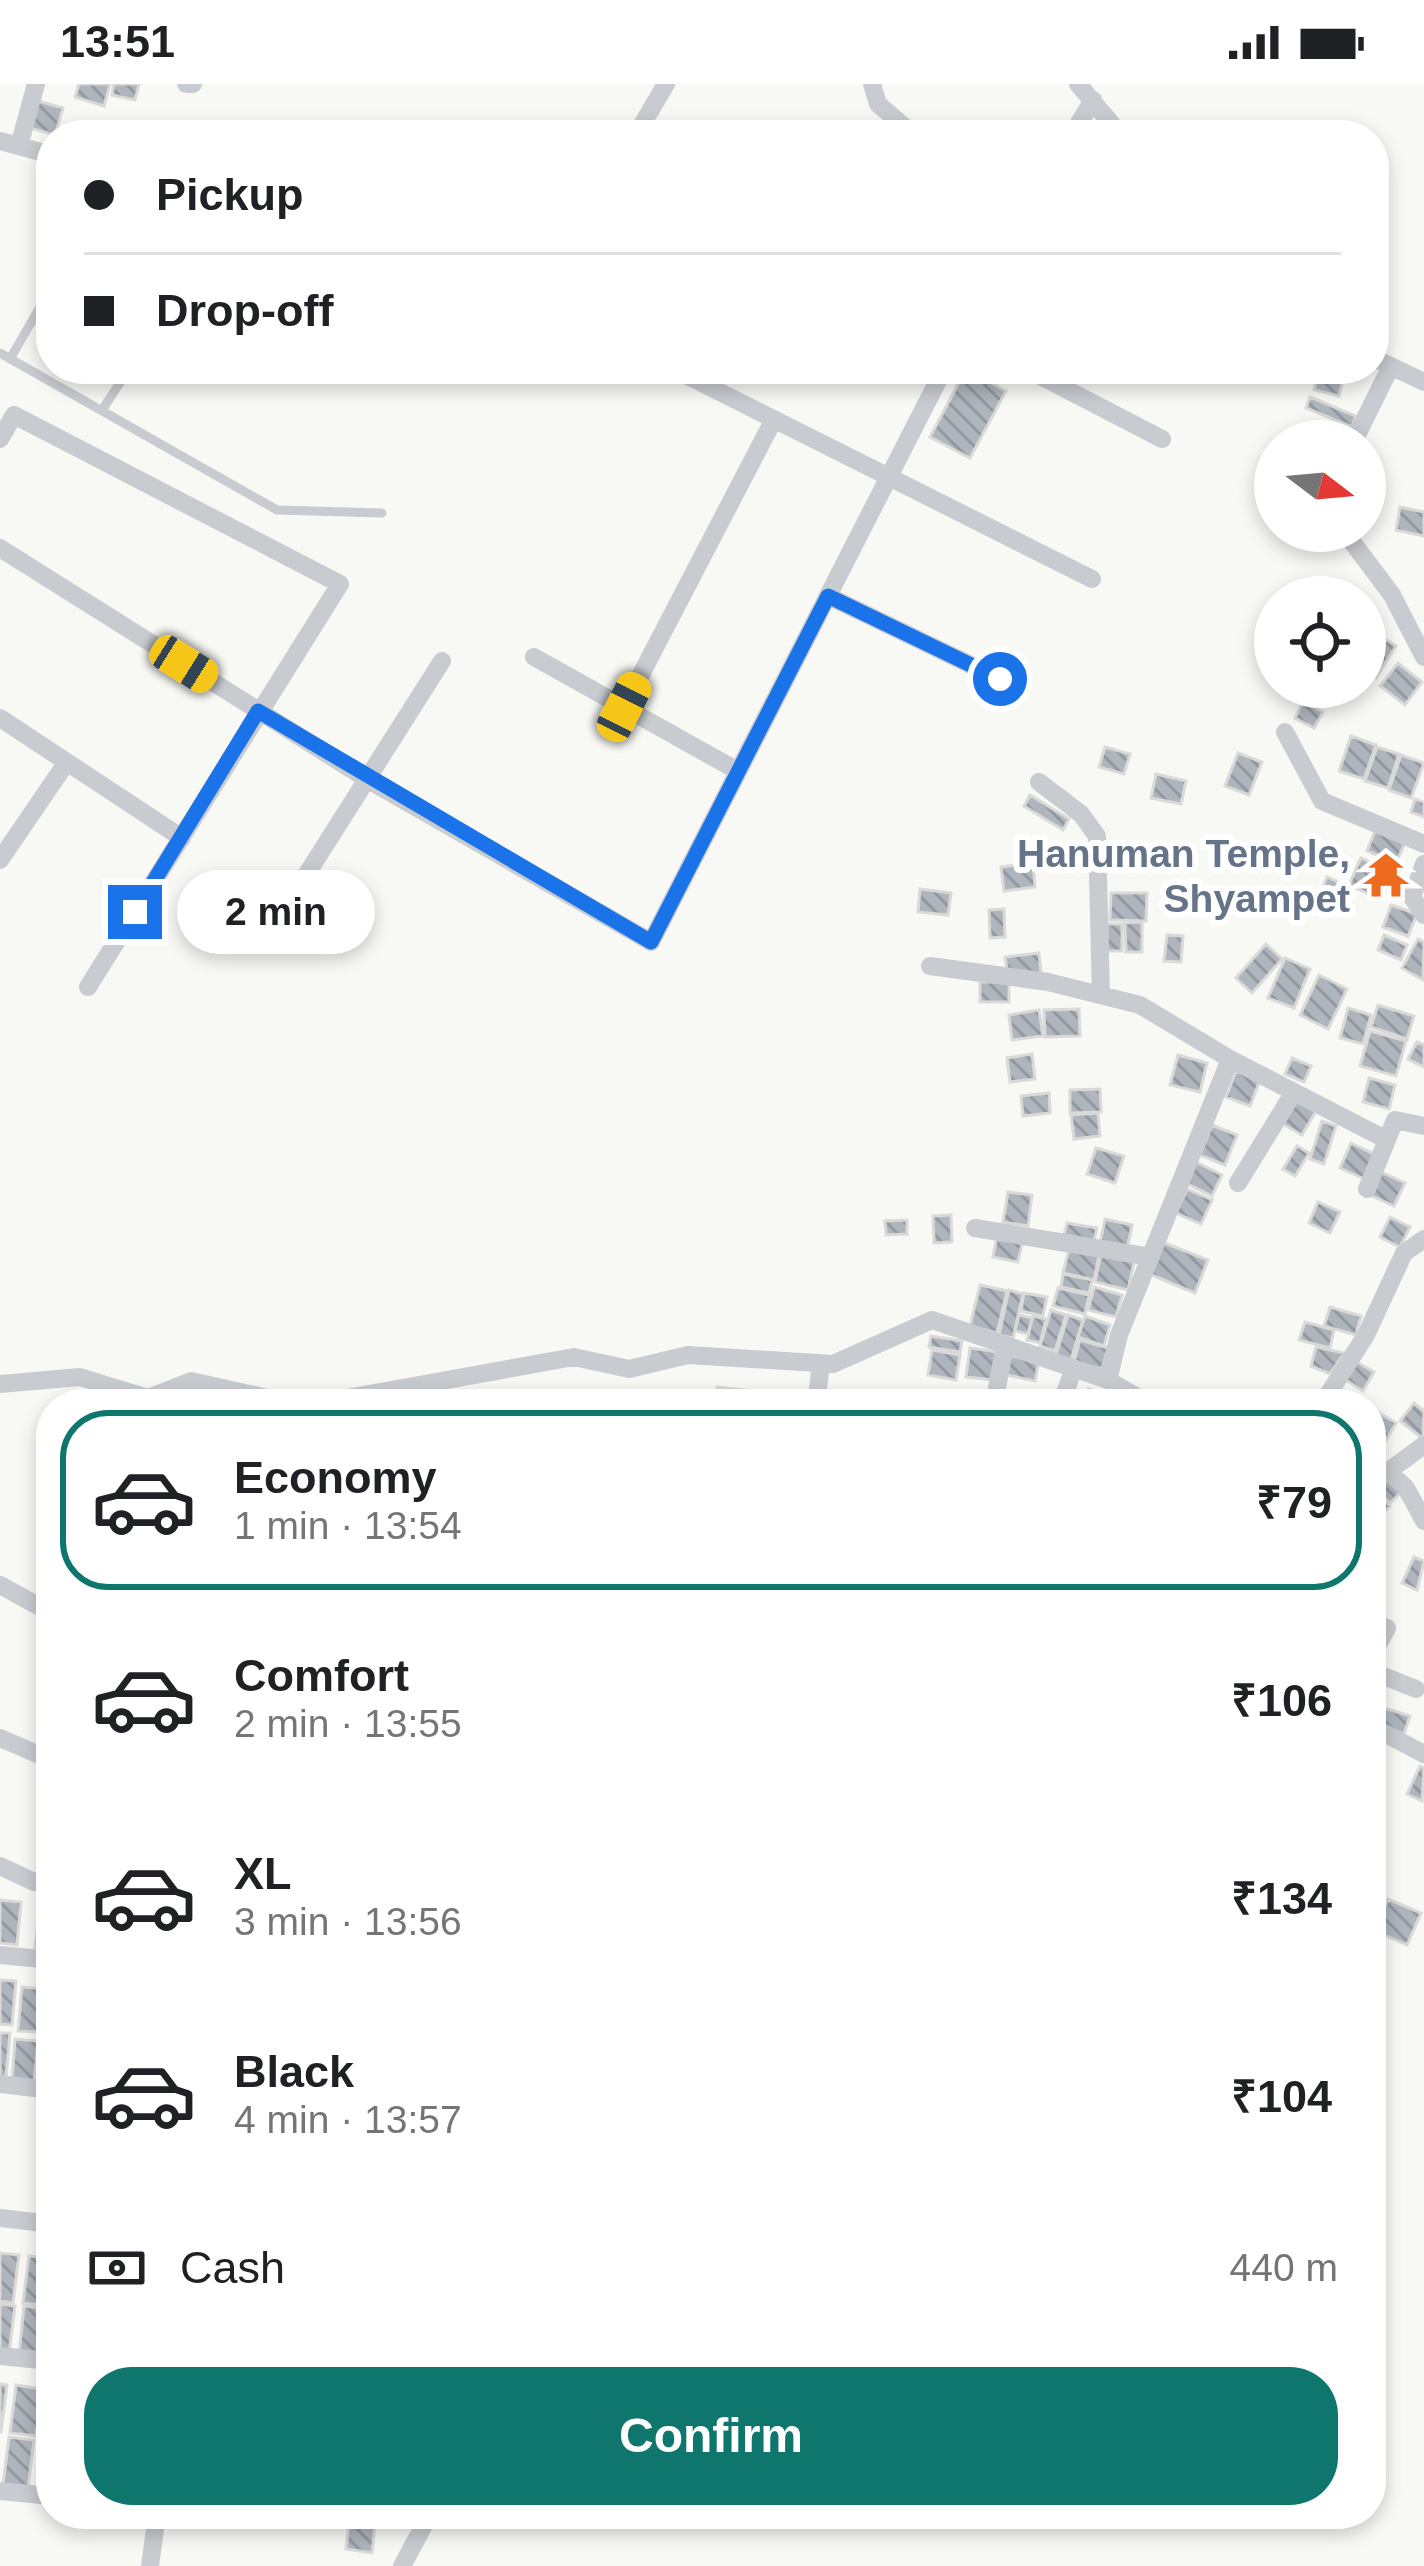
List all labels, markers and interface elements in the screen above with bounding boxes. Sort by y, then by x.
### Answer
text: 13:51 [60,16,175,67]
text: Pickup [156,169,304,220]
text: Drop-off [156,285,333,336]
north arrow [1254,420,1386,552]
map controls [1254,420,1386,708]
button: locate [1254,576,1386,708]
car [144,630,224,698]
route start [973,652,1027,706]
car [592,667,656,747]
place label: Hanuman Temple, Shyampet [1017,832,1350,920]
temple icon: Hanuman Temple, Shyampet [1361,850,1411,900]
callout: 2 min [177,870,375,954]
route end [108,885,162,939]
text: 2 min [225,890,327,933]
icon: car [90,1446,198,1554]
text: Economy [234,1452,437,1503]
text: ₹79 [1256,1477,1332,1528]
text: 1 min · 13:54 [234,1504,462,1547]
icon: car [90,1644,198,1752]
text: Comfort [234,1650,409,1701]
text: ₹106 [1231,1675,1332,1726]
text: 2 min · 13:55 [234,1702,462,1745]
icon: car [90,1842,198,1950]
text: XL [234,1848,292,1899]
text: ₹134 [1231,1873,1332,1924]
text: 3 min · 13:56 [234,1900,462,1943]
icon: car [90,2040,198,2148]
text: Black [234,2046,354,2097]
text: ₹104 [1231,2071,1332,2122]
text: 4 min · 13:57 [234,2098,462,2141]
icon: cash [84,2235,150,2301]
text: Cash [180,2242,285,2293]
text: 440 m [1230,2246,1338,2289]
button: Confirm [84,2367,1338,2505]

